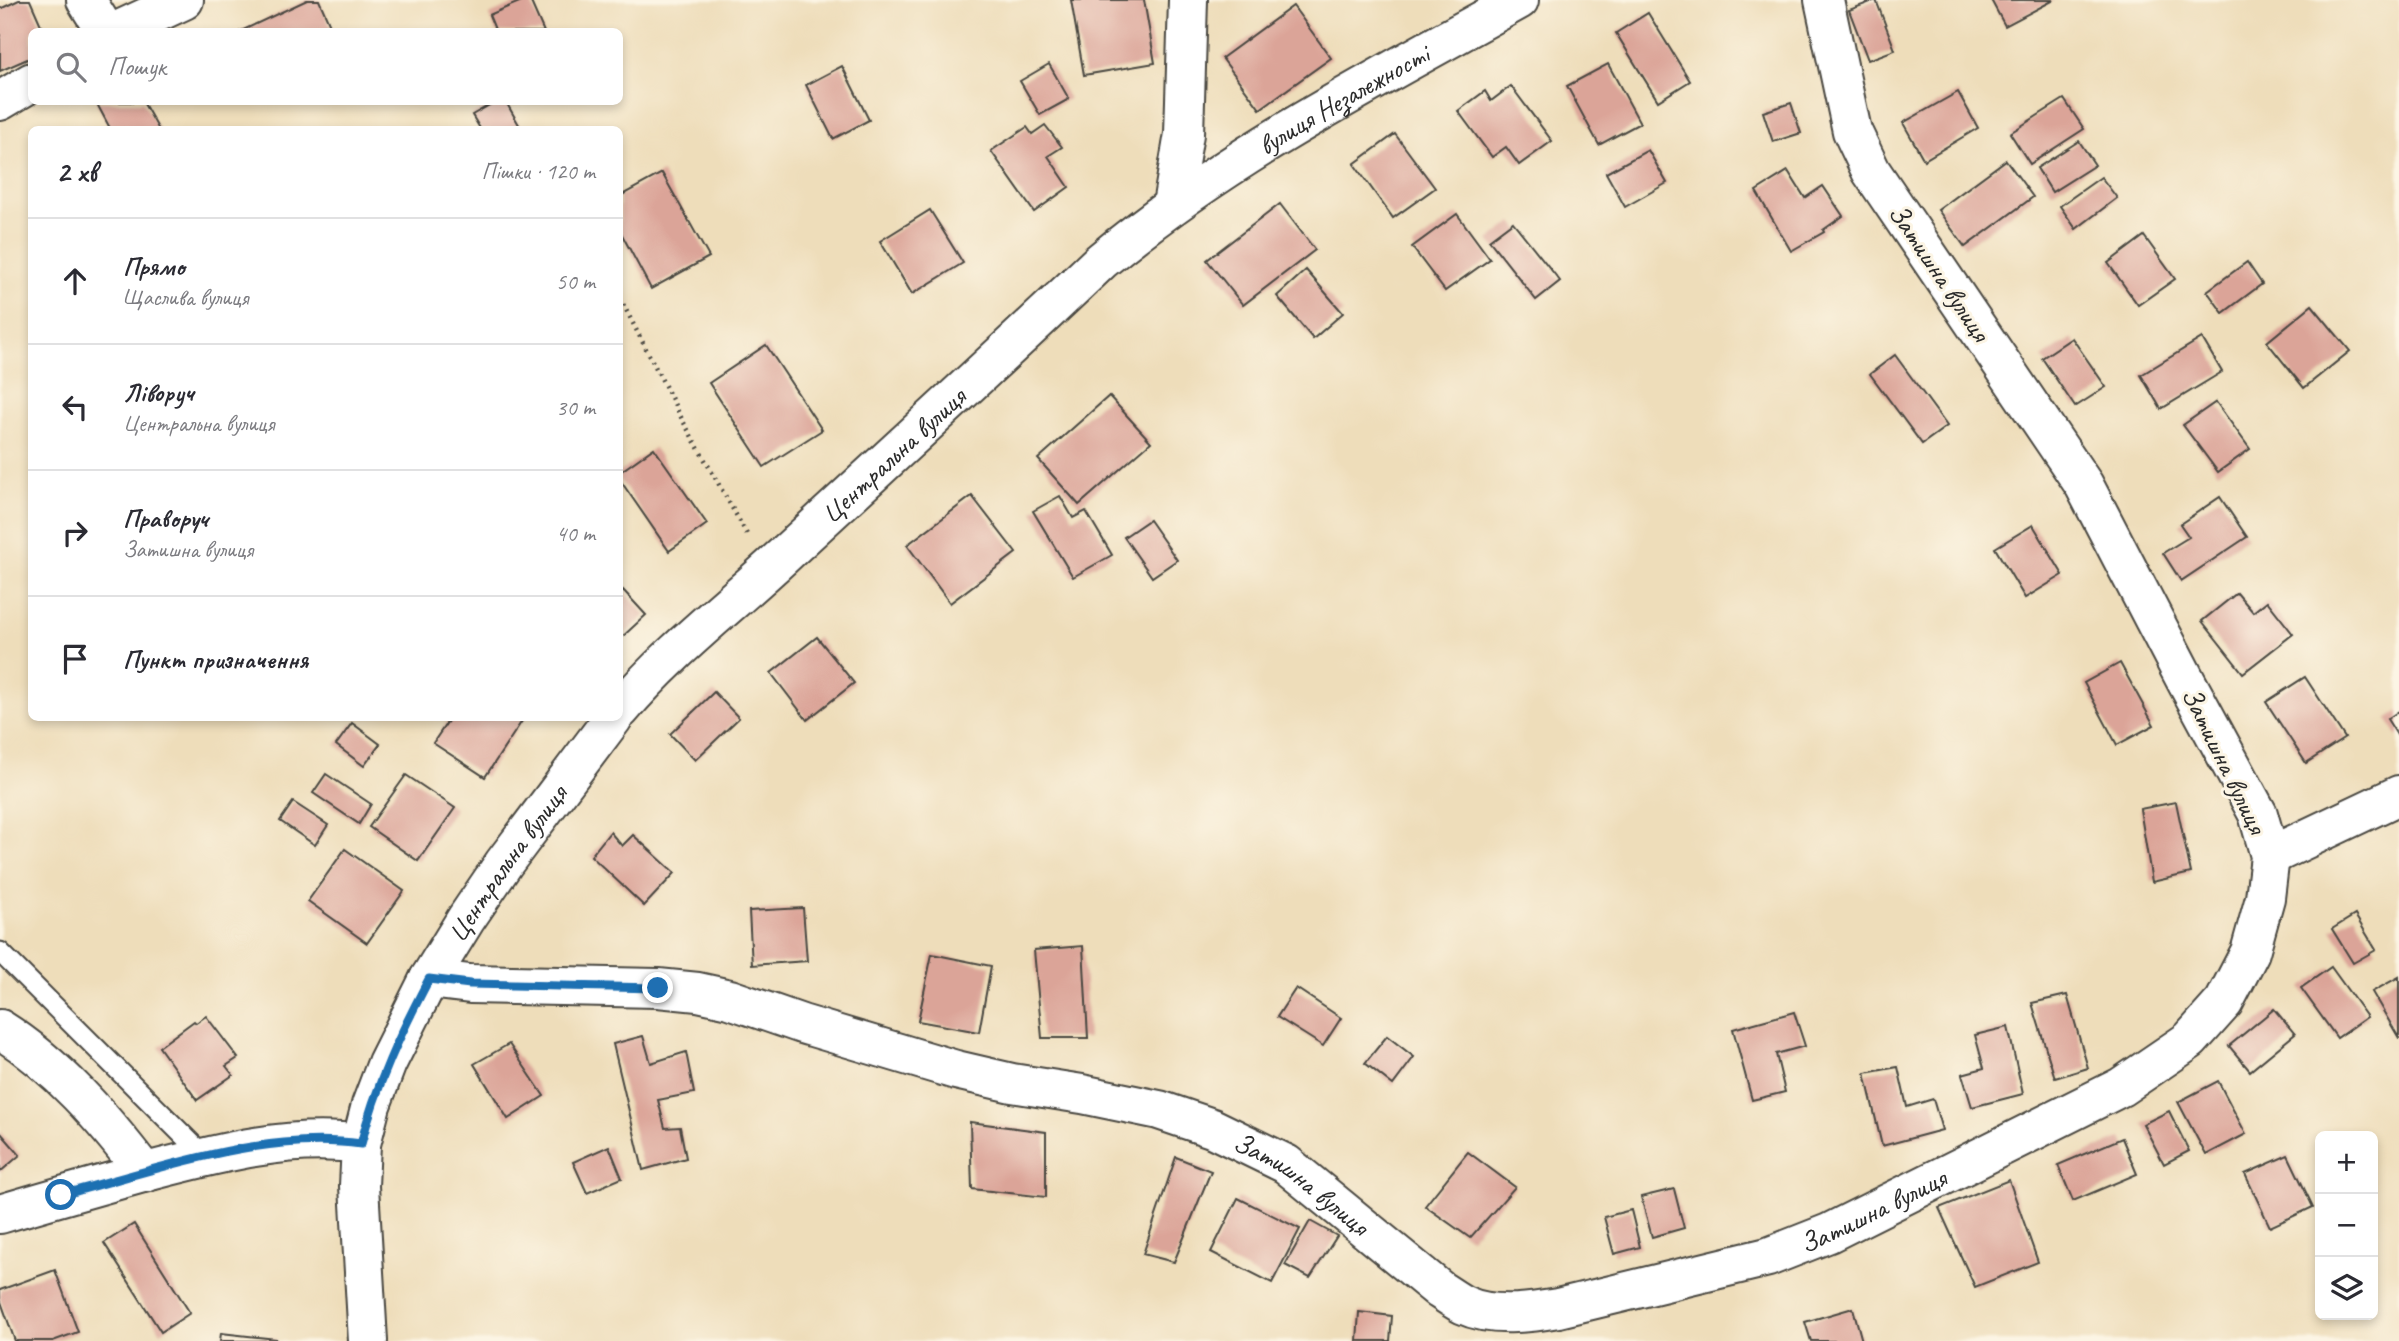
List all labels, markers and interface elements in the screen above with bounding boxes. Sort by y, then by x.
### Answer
search box [28,28,623,105]
street label: вулиця Незалежності [1251,34,1439,163]
icon: search [52,48,90,86]
text: Пошук [108,50,166,83]
text: 2 хв [56,153,97,191]
text: Пішки · 120 m [481,157,595,186]
street label: Затишна вулиця [1881,197,2000,350]
text: Прямо [123,250,185,283]
icon: ahead [56,262,94,300]
text: 50 m [556,267,595,296]
text: Щаслива вулиця [123,283,248,312]
text: Ліворуч [123,376,194,409]
street label: Центральна вулиця [814,378,975,531]
icon: left [56,388,94,426]
text: 30 m [556,393,595,422]
text: Центральна вулиця [123,409,274,438]
text: Праворуч [123,502,208,535]
icon: right [56,514,94,552]
text: 40 m [556,519,595,548]
text: Затишна вулиця [123,535,253,564]
icon: arrive [56,640,94,678]
text: Пункт призначення [123,643,308,676]
street label: Затишна вулиця [2174,681,2276,841]
street label: Центральна вулиця [439,776,576,948]
route end [642,972,673,1003]
street label: Затишна вулиця [1228,1124,1378,1245]
map controls [2315,1131,2378,1320]
button: + [2315,1131,2378,1194]
street label: Затишна вулиця [1795,1159,1954,1261]
route start [45,1179,76,1210]
button: − [2315,1194,2378,1257]
button: layers [2315,1257,2378,1320]

